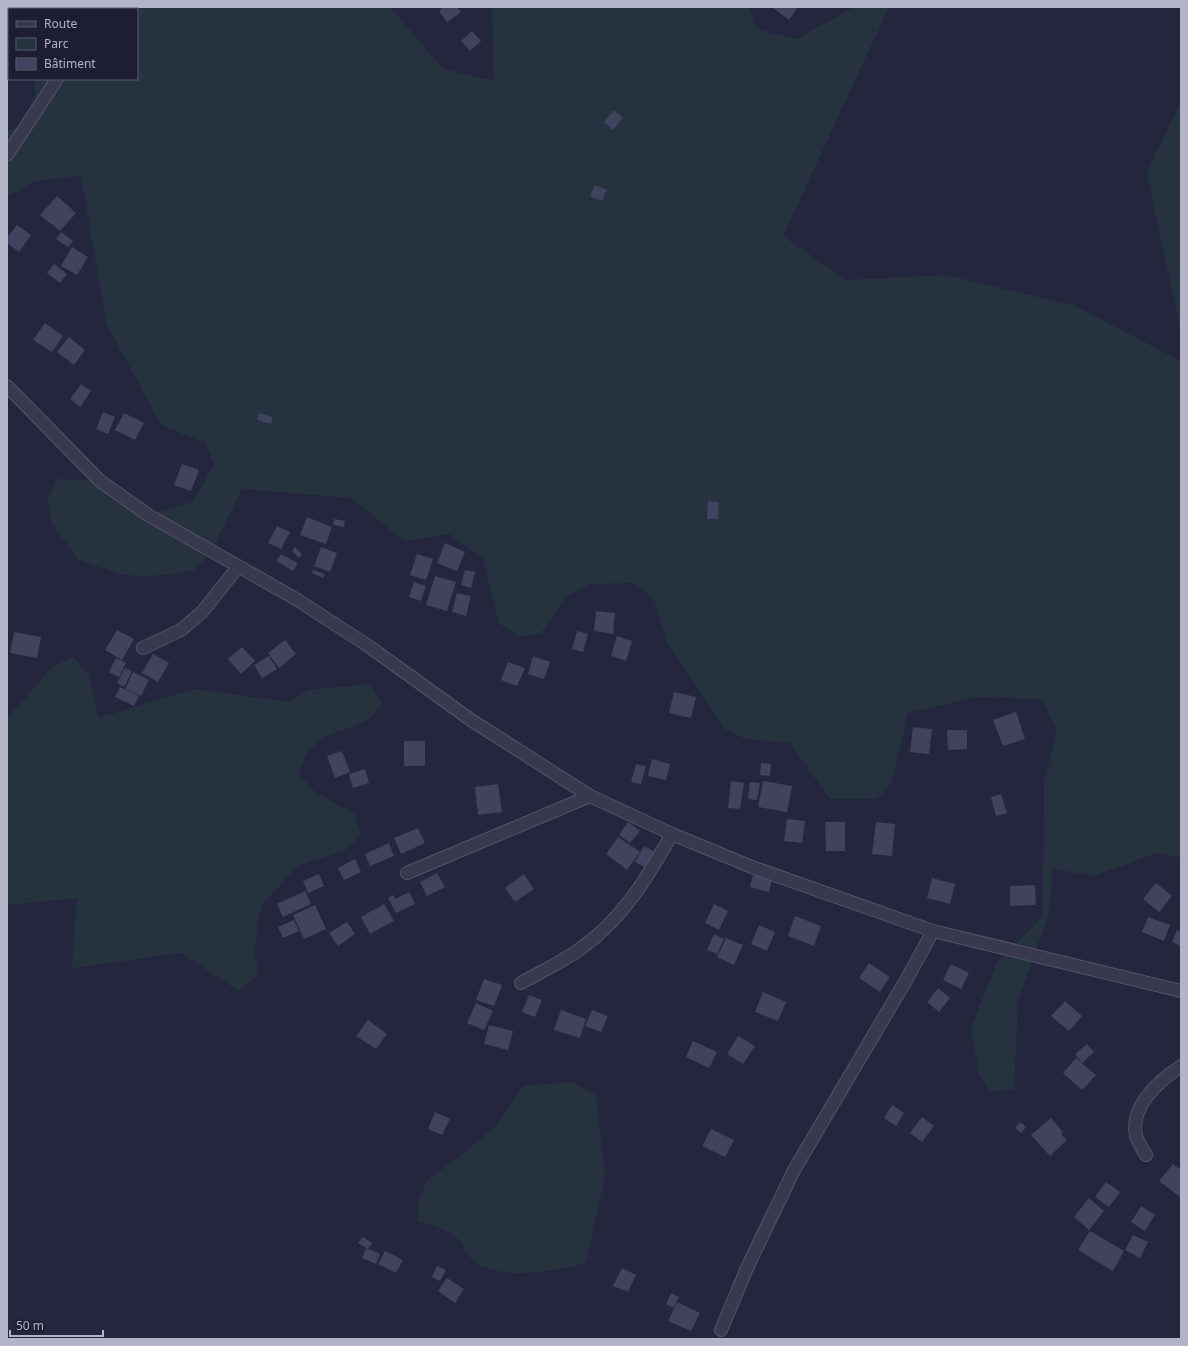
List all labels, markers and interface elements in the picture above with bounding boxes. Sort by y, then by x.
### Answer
legend [8,8,138,80]
text: Route [44,15,77,32]
text: Parc [44,35,69,52]
text: Bâtiment [44,55,96,72]
scale bar [10,1312,103,1338]
text: 50 m [16,1317,44,1334]

